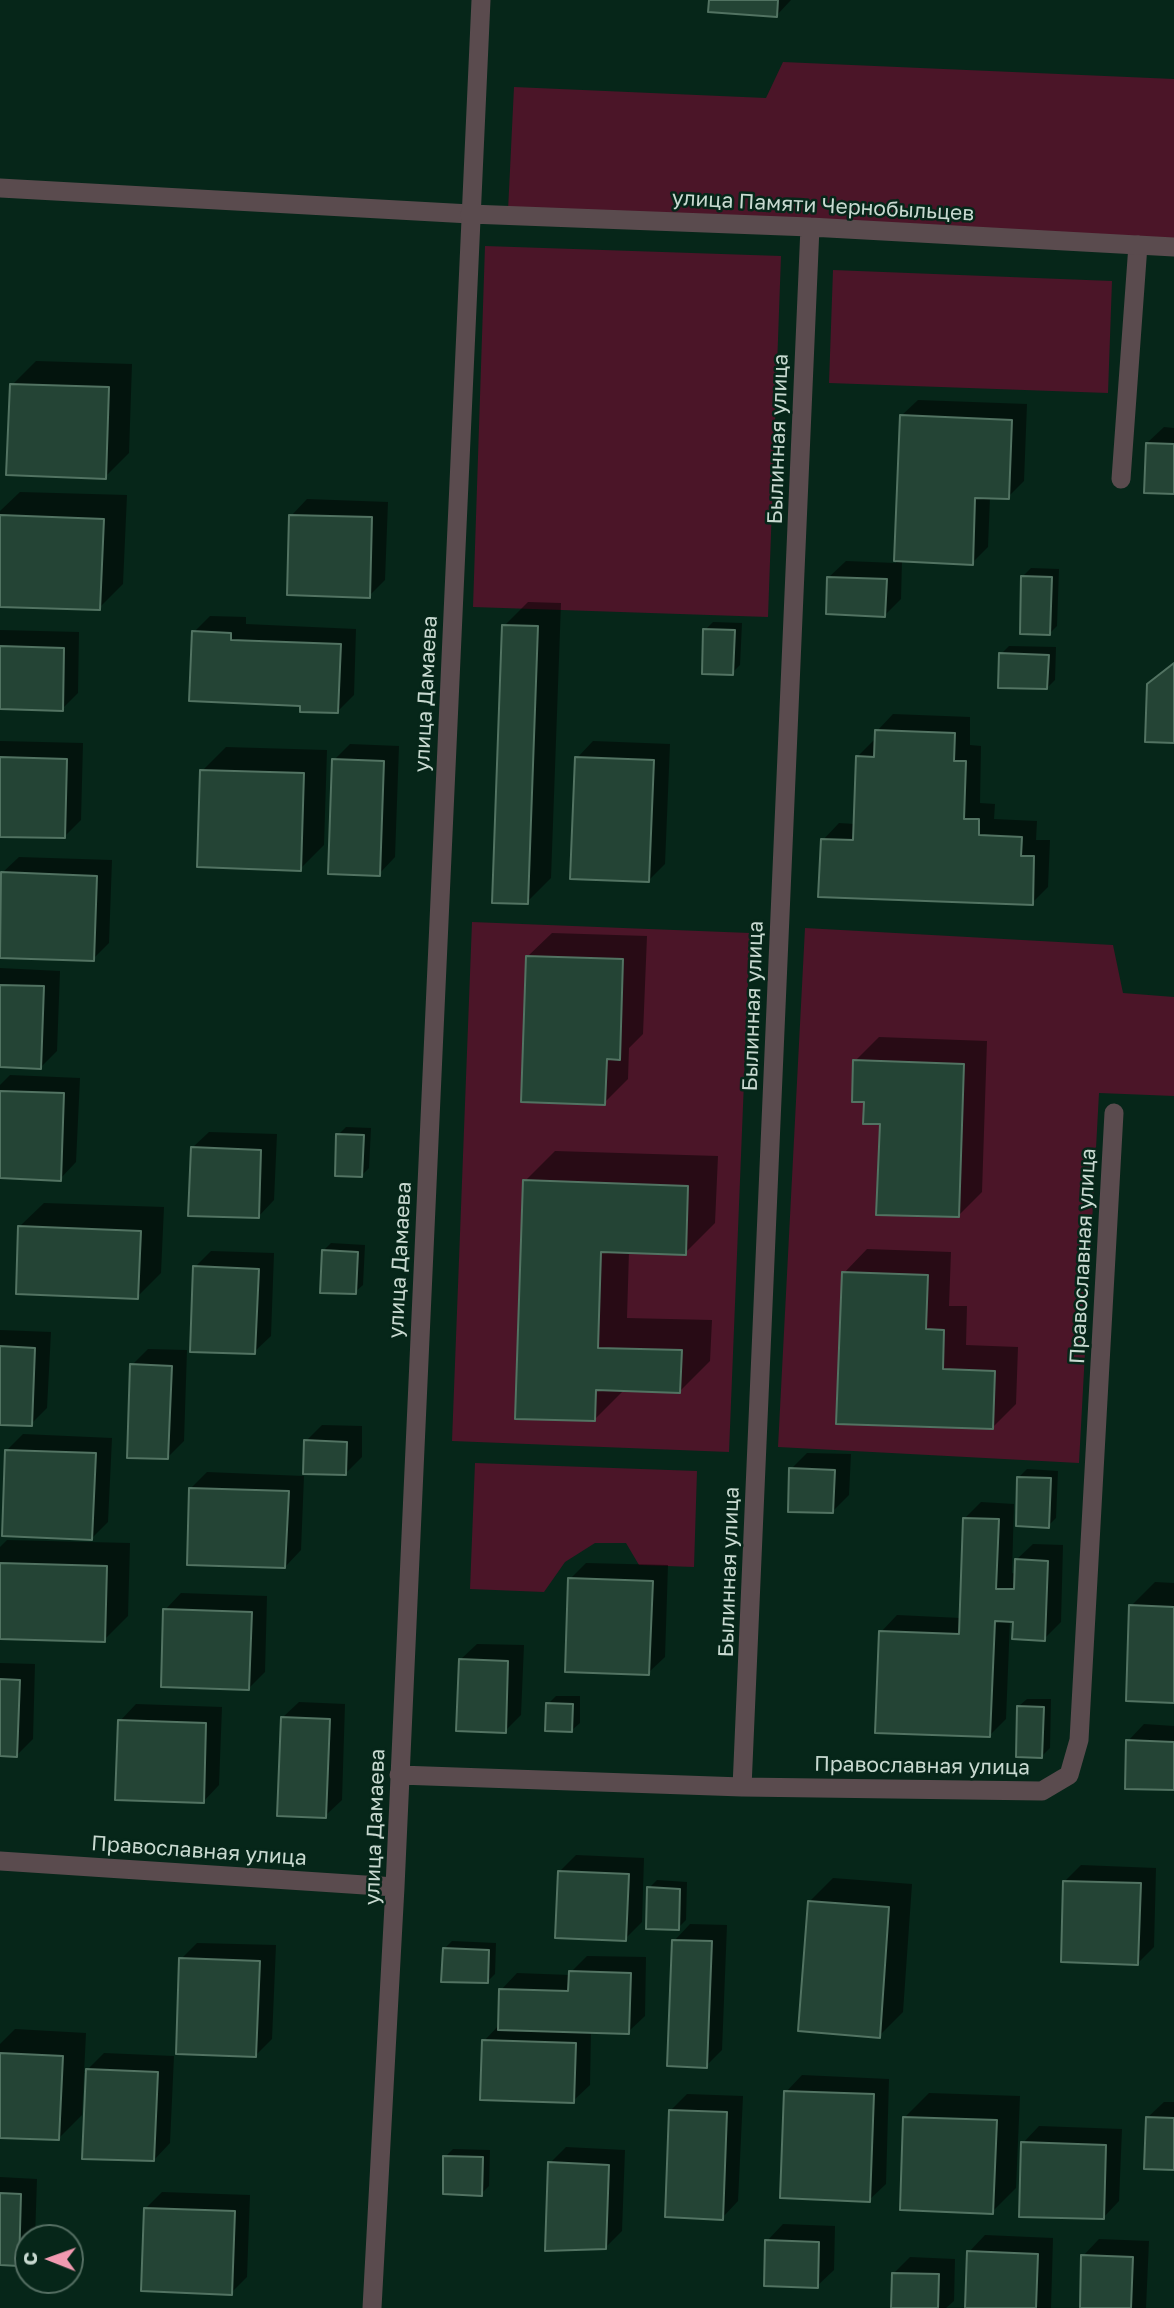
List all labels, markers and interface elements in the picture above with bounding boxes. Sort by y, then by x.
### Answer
street label: улица Памяти Чернобыльцев [671,185,975,227]
street label: Былинная улица [762,353,794,525]
street label: улица Дамаева [409,615,443,773]
street label: Былинная улица [737,920,769,1092]
street label: Православная улица [1065,1148,1101,1364]
street label: улица Дамаева [383,1181,417,1339]
street label: Былинная улица [713,1486,745,1658]
street label: улица Дамаева [360,1748,390,1906]
street label: Православная улица [814,1752,1030,1780]
street label: Православная улица [90,1831,308,1871]
north arrow [14,2224,84,2294]
text: С [18,2252,41,2266]

